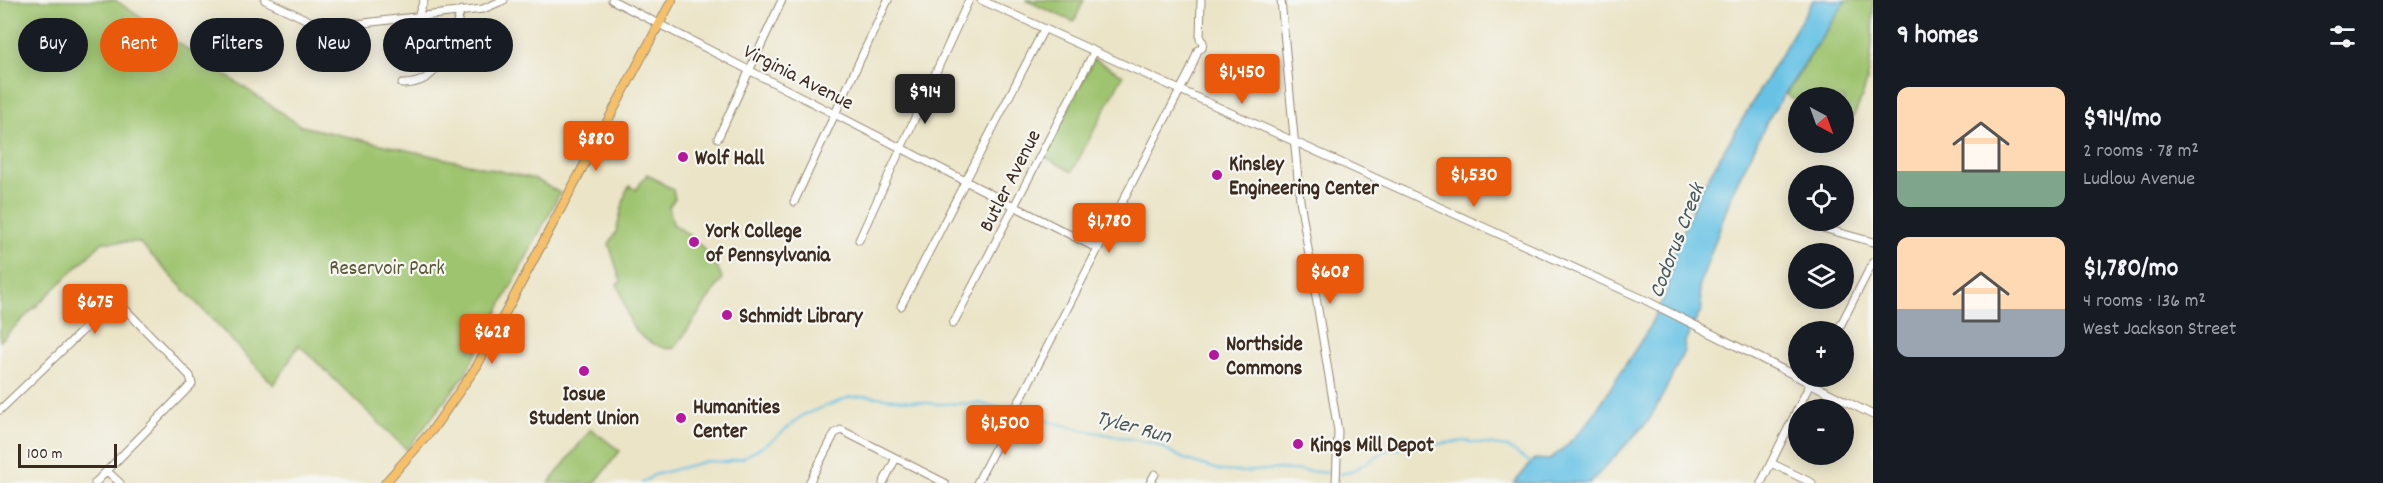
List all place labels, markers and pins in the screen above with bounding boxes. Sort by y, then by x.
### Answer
pin: $1,450 [1193,54,1291,105]
pin: $914 [889,74,961,125]
pin: $880 [560,121,632,172]
place label: Wolf Hall [695,145,765,175]
marker: Wolf Hall [676,150,690,164]
place label: Kinsley Engineering Center [1229,151,1380,205]
pin: $1,530 [1425,157,1523,208]
marker: Kinsley Engineering Center [1210,168,1224,182]
pin: $1,780 [1060,203,1158,254]
place label: York College of Pennsylvania [705,218,831,272]
marker: York College of Pennsylvania [687,235,701,249]
pin: $608 [1294,254,1366,305]
pin: $675 [59,284,131,335]
place label: Schmidt Library [739,303,864,333]
marker: Schmidt Library [720,308,734,322]
pin: $628 [456,314,528,365]
place label: Northside Commons [1226,331,1303,385]
marker: Northside Commons [1207,348,1221,362]
marker: Iosue Student Union [577,364,591,378]
place label: Iosue Student Union [529,381,639,435]
place label: Humanities Center [693,394,780,448]
pin: $1,500 [956,405,1054,456]
marker: Humanities Center [674,411,688,425]
place label: Kings Mill Depot [1310,432,1434,462]
marker: Kings Mill Depot [1291,437,1305,451]

